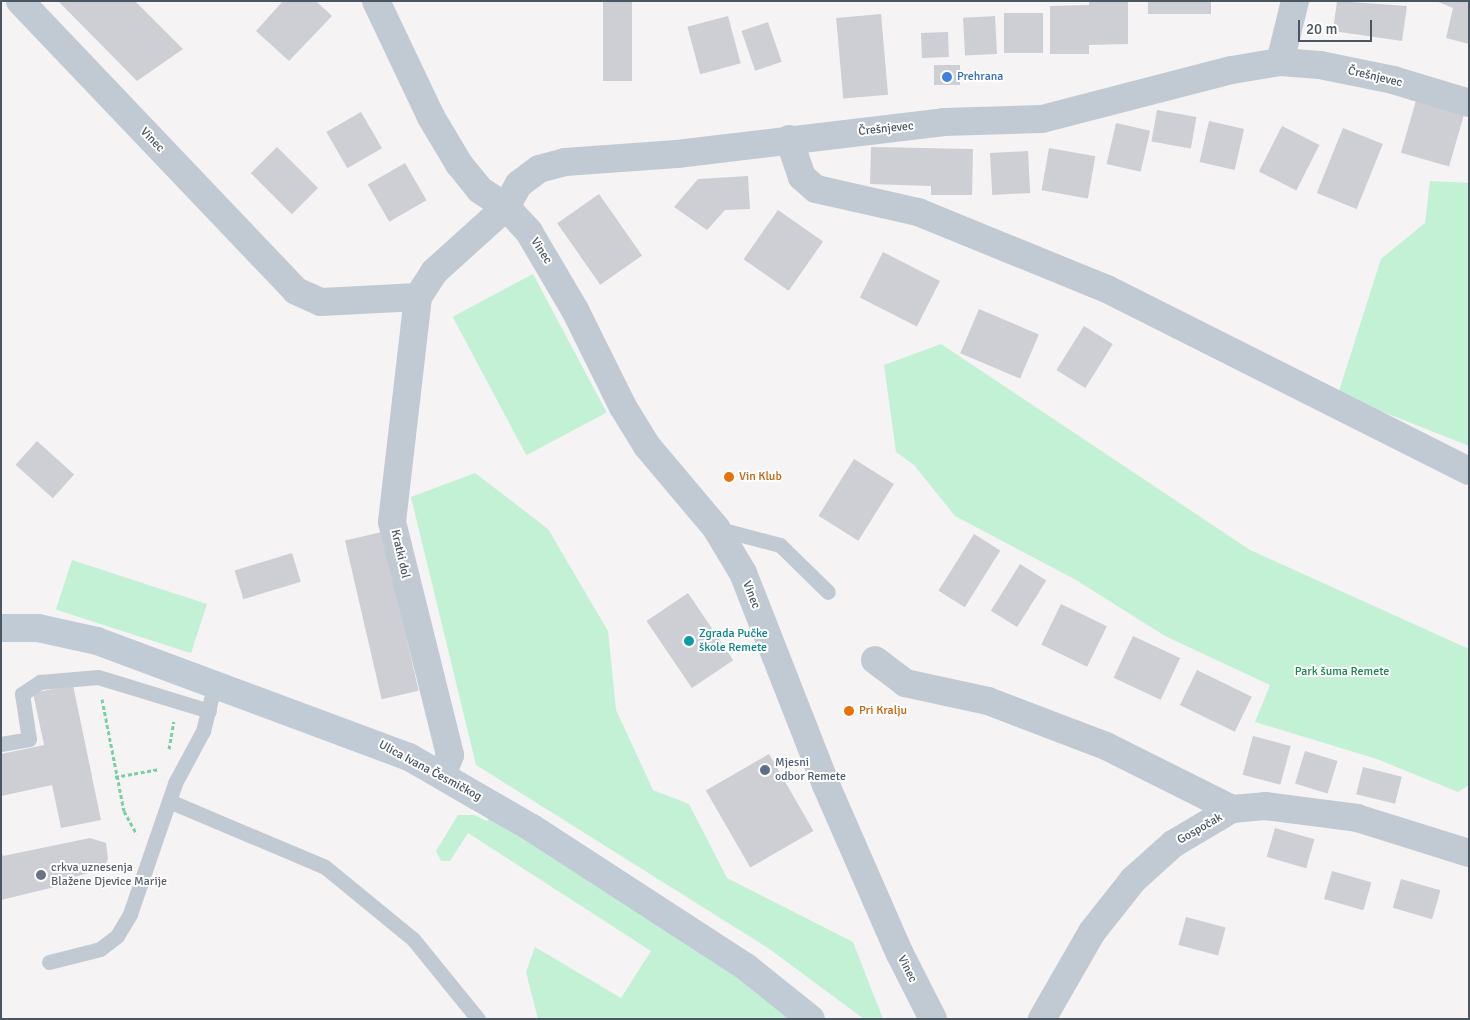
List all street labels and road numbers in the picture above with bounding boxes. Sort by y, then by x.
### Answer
street label: Črešnjevec [1346,64,1404,90]
street label: Črešnjevec [858,119,914,139]
street label: Vinec [137,125,167,155]
street label: Vinec [527,235,555,267]
street label: Kratki dol [387,528,413,580]
street label: Vinec [739,579,763,611]
street label: Ulica Ivana Česmičkog [376,738,484,804]
street label: Gospočak [1175,810,1225,848]
street label: Vinec [894,953,920,985]

